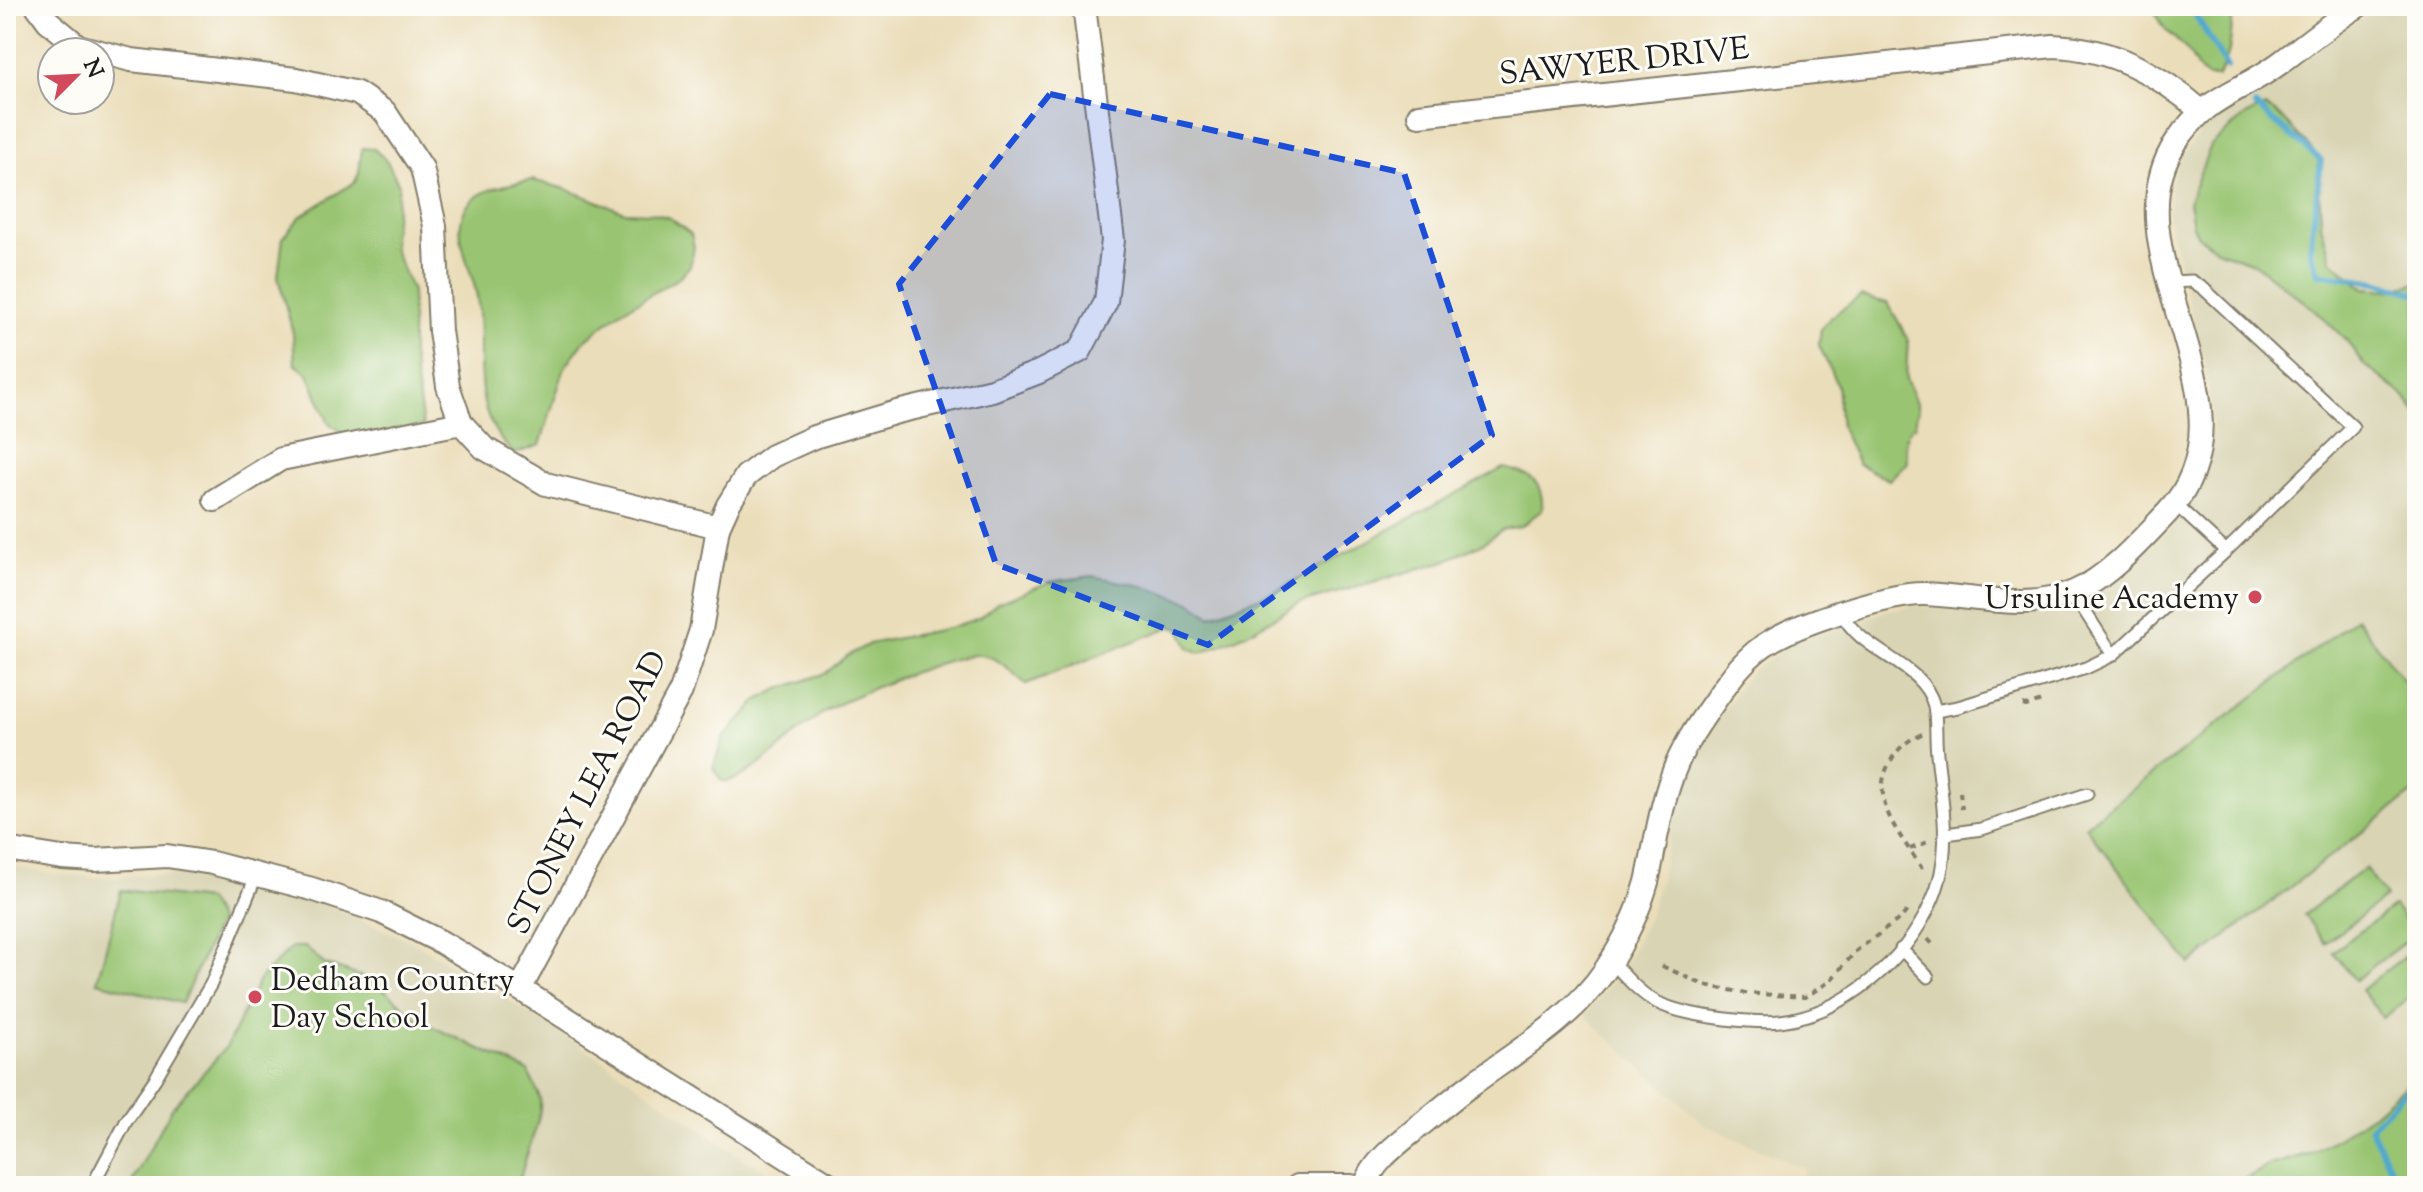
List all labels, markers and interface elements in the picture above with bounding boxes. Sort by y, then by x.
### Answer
street label: SAWYER DRIVE [1497,27,1752,99]
north arrow [36,36,116,116]
text: N [73,55,110,84]
place label: Ursuline Academy [1984,577,2239,623]
marker: Ursuline Academy [2246,588,2264,606]
street label: STONEY LEA ROAD [497,643,680,943]
place label: Dedham Country Day School [271,959,515,1042]
marker: Dedham Country Day School [246,988,264,1006]

